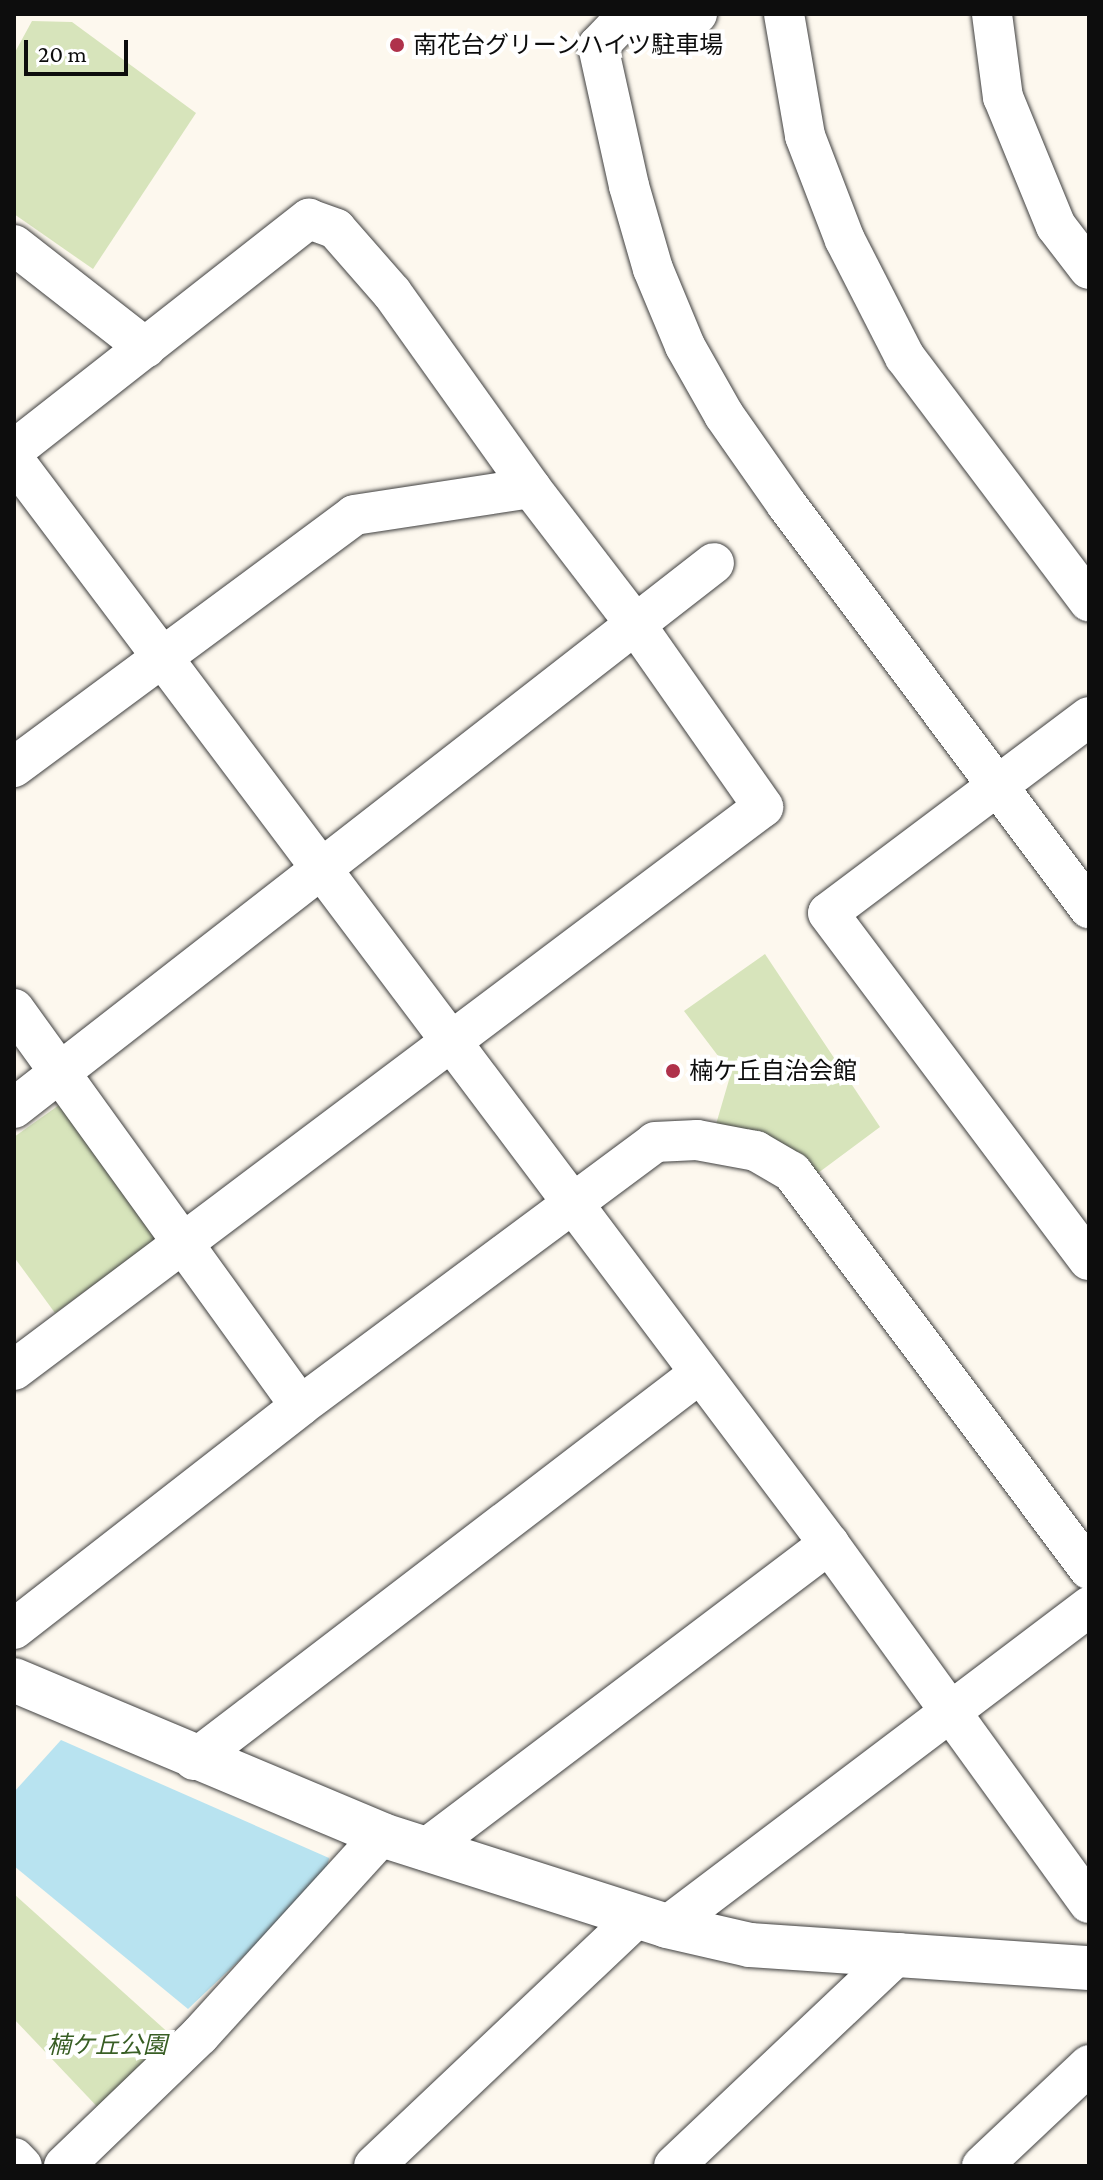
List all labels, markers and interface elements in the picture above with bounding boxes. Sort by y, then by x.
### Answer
scale bar [28,24,132,74]
place label: 南花台グリーンハイツ駐車場 [413,31,725,59]
marker: 南花台グリーンハイツ駐車場 [388,36,406,54]
text: 20 m [38,40,87,67]
place label: 楠ケ丘自治会館 [689,1057,857,1085]
marker: 楠ケ丘自治会館 [664,1062,682,1080]
park label: 楠ケ丘公園 [47,2031,167,2059]

